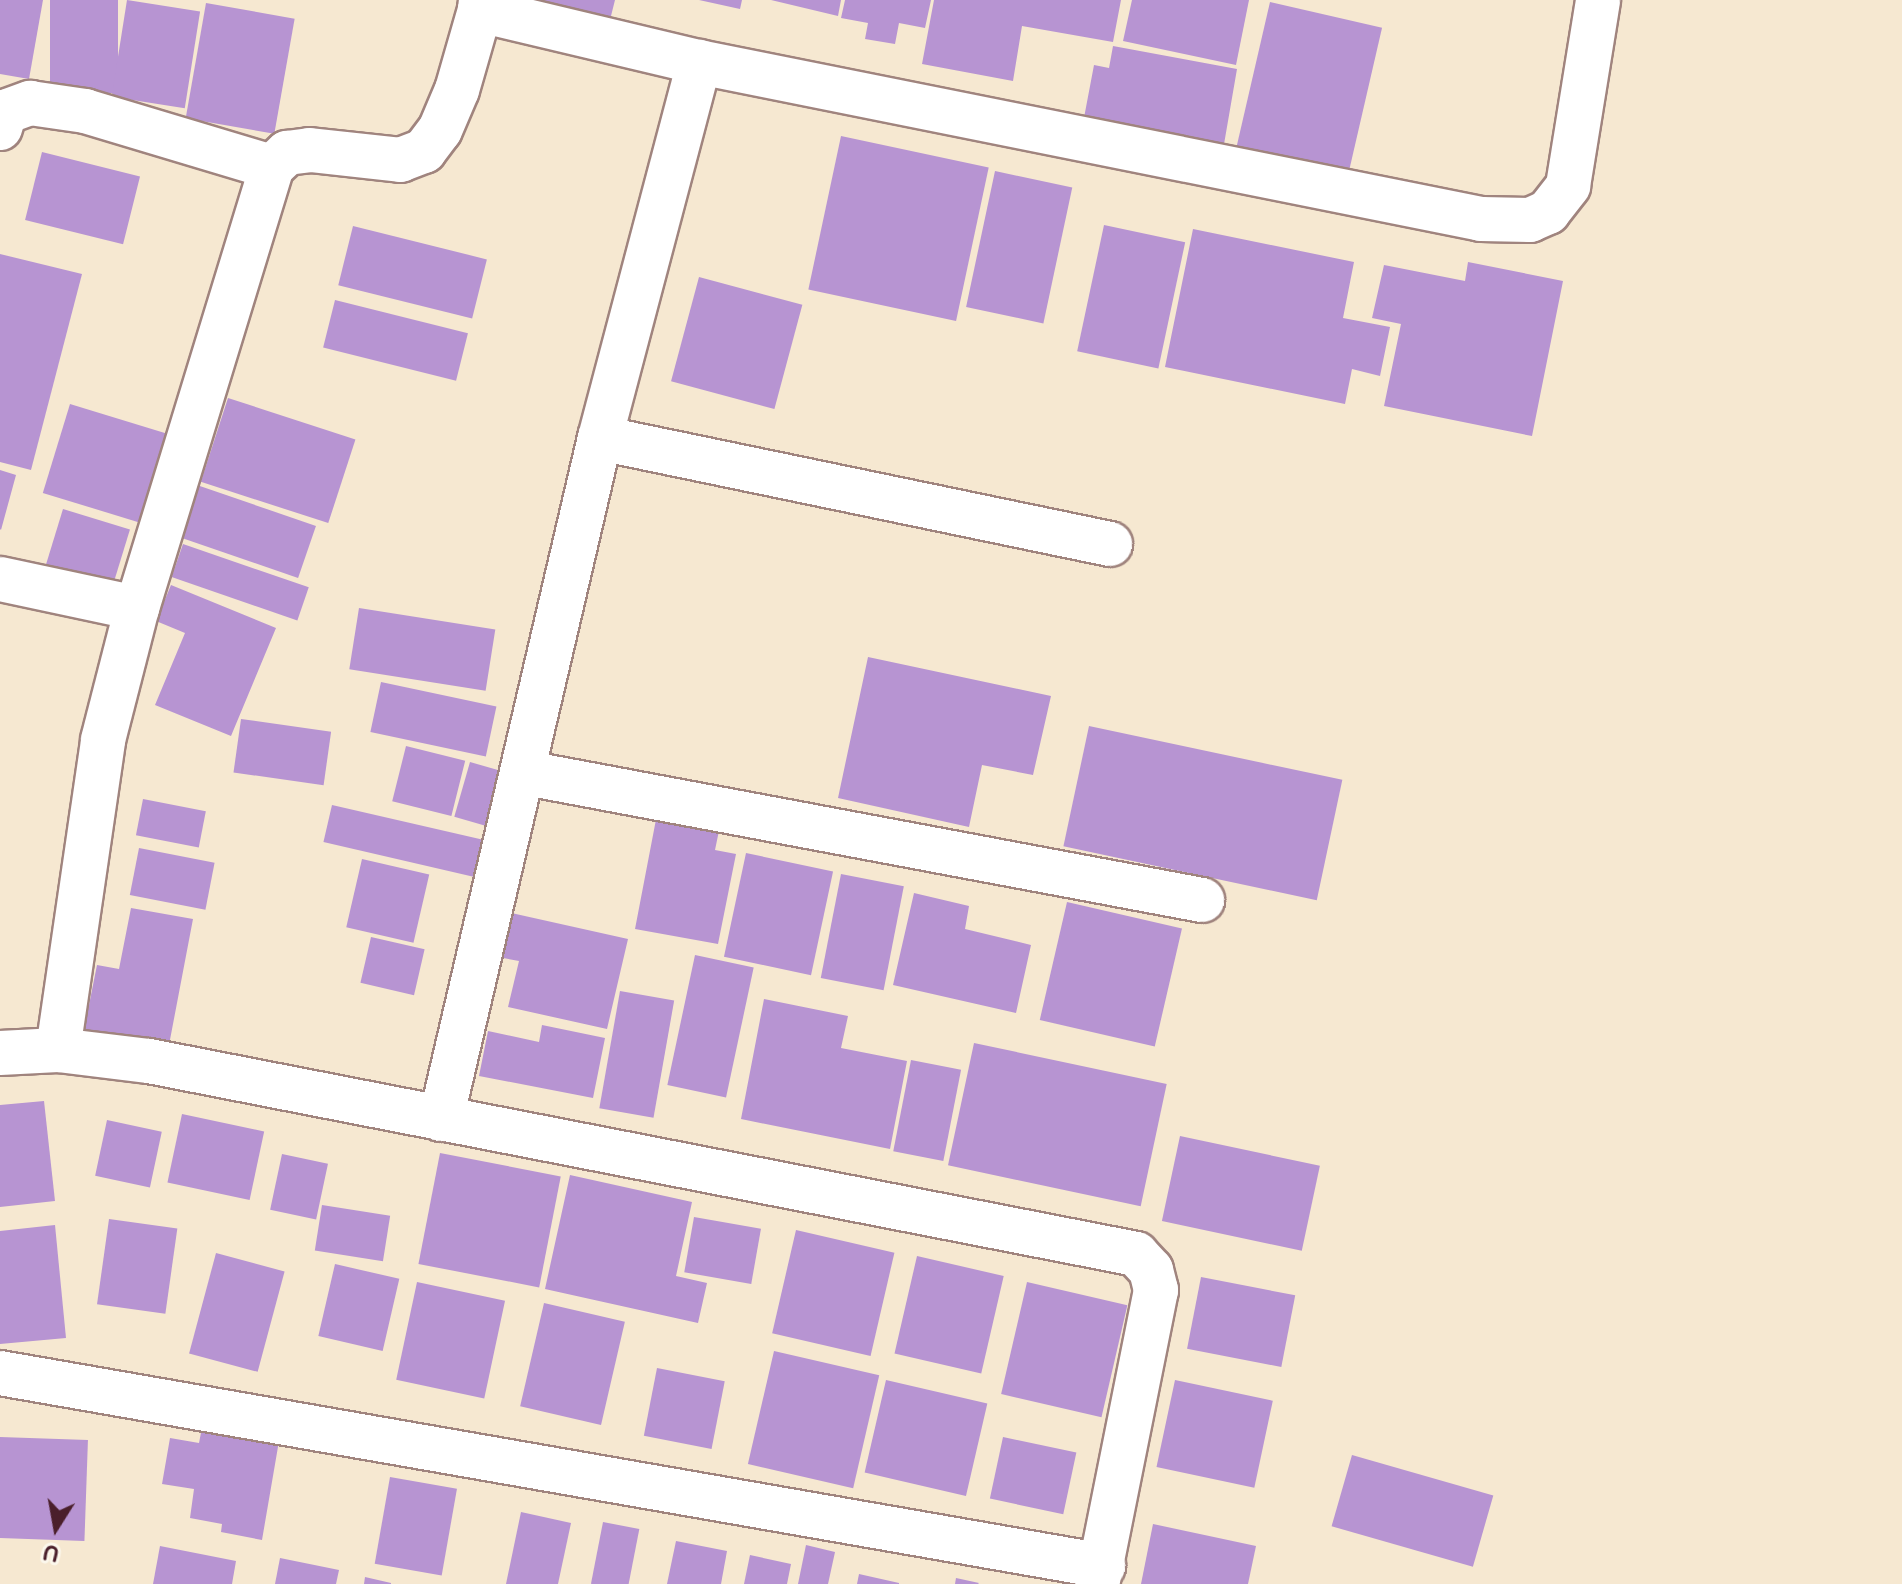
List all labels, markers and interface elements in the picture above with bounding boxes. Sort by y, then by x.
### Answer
north arrow [16,1488,96,1568]
text: U [41,1537,62,1567]

